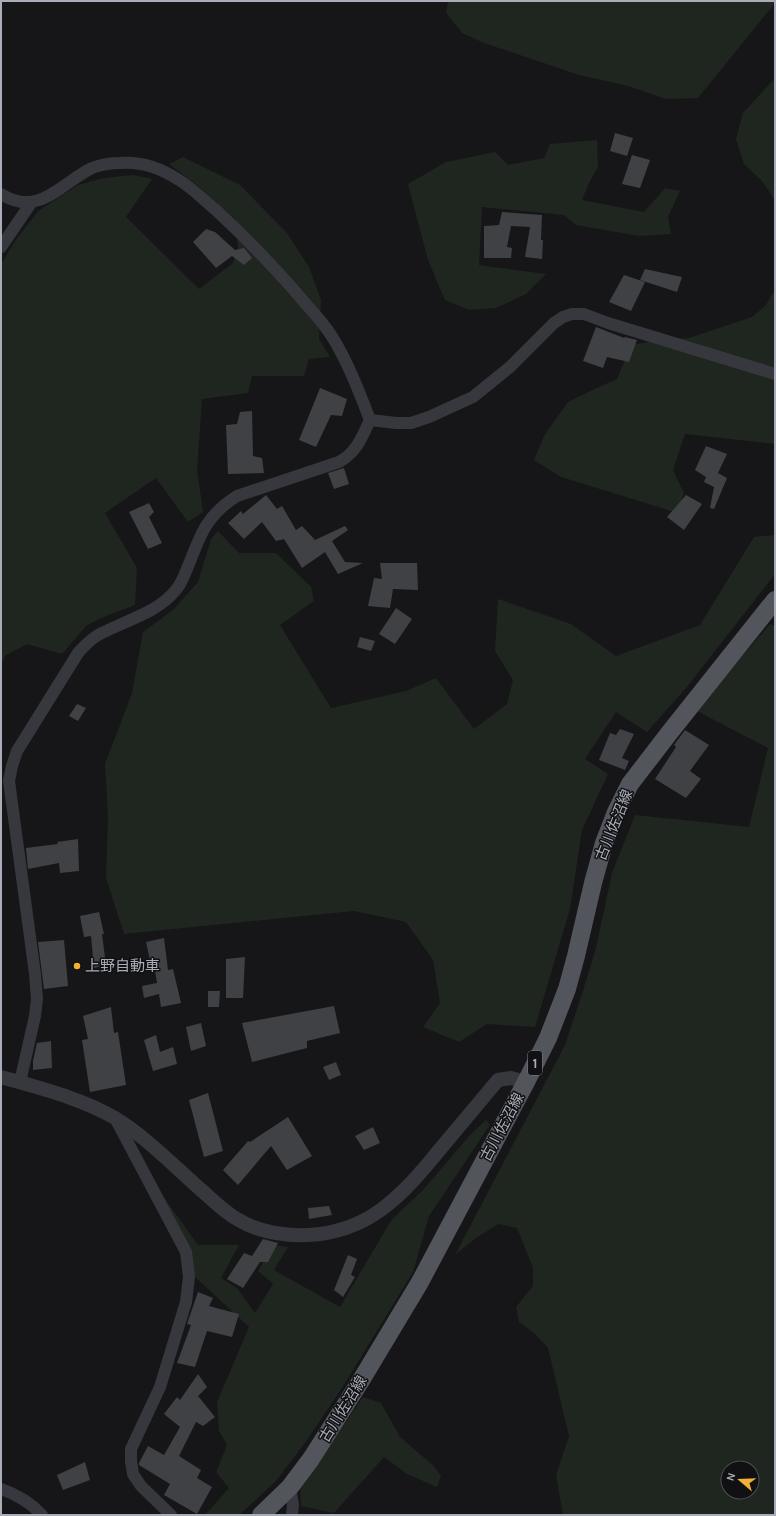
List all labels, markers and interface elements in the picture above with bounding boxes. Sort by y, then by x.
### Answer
street label: 古川佐沼線 [592,787,636,863]
place label: 上野自動車 [85,957,160,975]
marker: 上野自動車 [72,961,82,971]
road number: 1 [528,1051,542,1075]
street label: 古川佐沼線 [476,1090,528,1164]
street label: 古川佐沼線 [315,1372,371,1446]
north arrow [720,1460,760,1500]
text: N [724,1471,738,1483]

